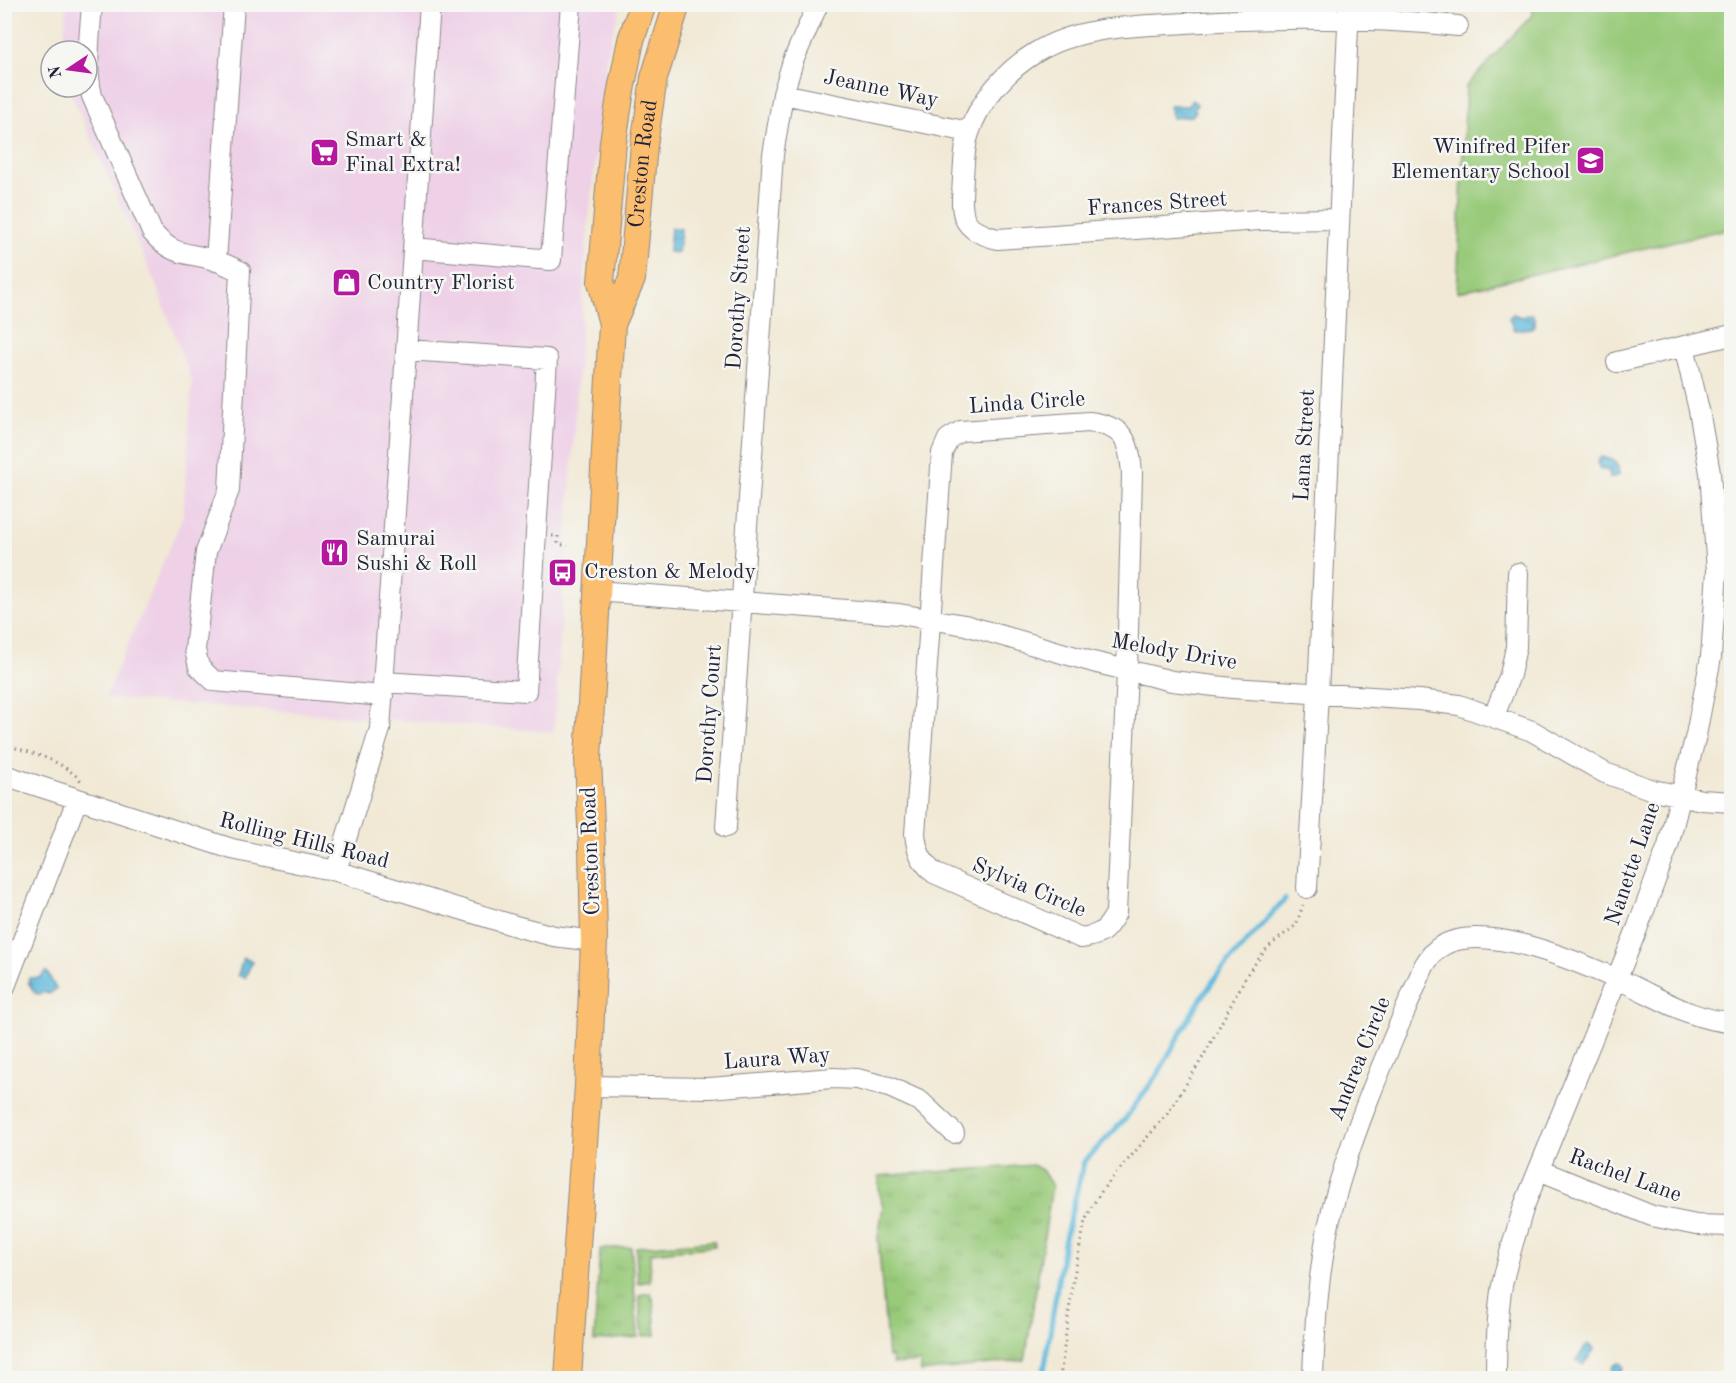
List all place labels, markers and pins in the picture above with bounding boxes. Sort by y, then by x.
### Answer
place label: Smart & Final Extra! [345,129,461,176]
place label: Winifred Pifer Elementary School [1391,136,1570,183]
supermarket icon: Smart & Final Extra! [308,137,340,169]
school or university icon: Winifred Pifer Elementary School [1575,144,1607,176]
shop icon: Country Florist [330,267,362,299]
place label: Country Florist [367,272,515,294]
place label: Samurai Sushi & Roll [356,528,477,575]
restaurant icon: Samurai Sushi & Roll [319,536,351,568]
bus stop icon: Creston & Melody [547,556,579,588]
place label: Creston & Melody [584,561,756,583]

